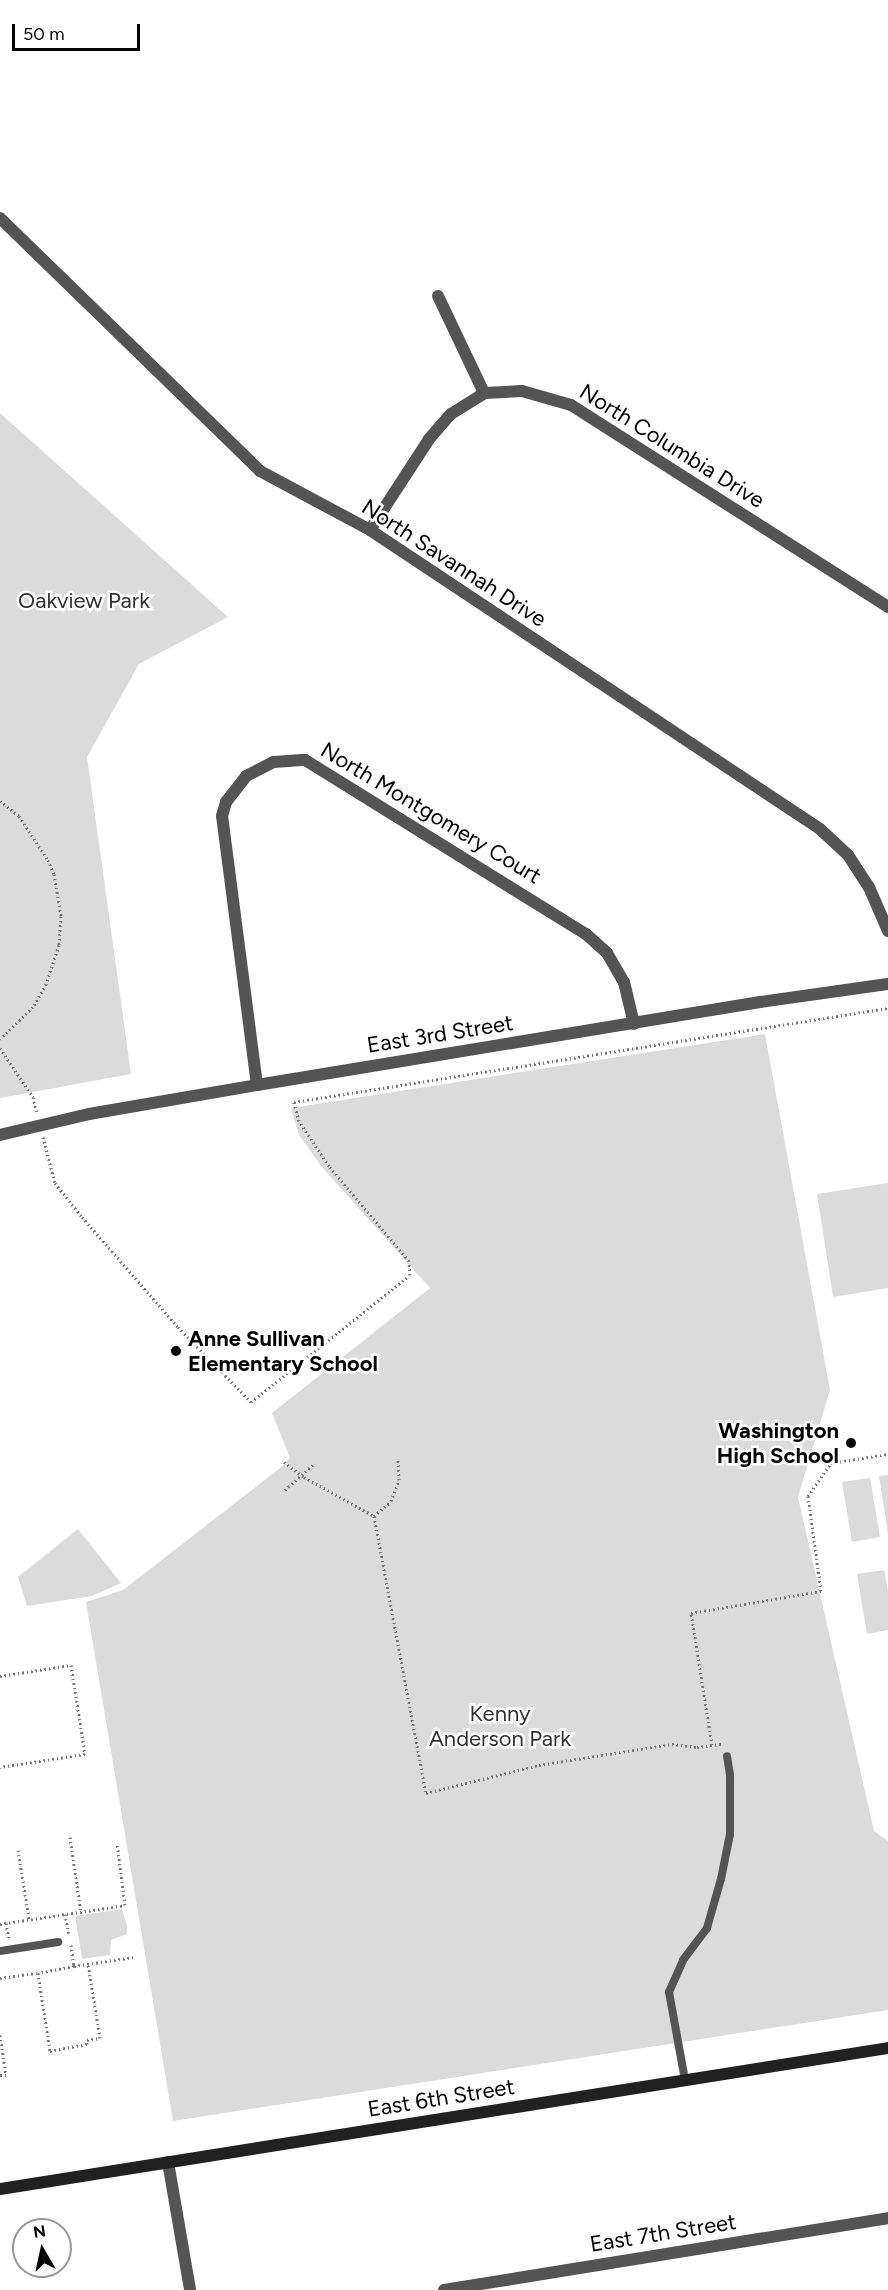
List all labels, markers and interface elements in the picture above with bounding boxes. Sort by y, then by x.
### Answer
scale bar [15,12,142,50]
text: 50 m [23,23,65,45]
street label: North Columbia Drive [575,378,769,514]
street label: North Savannah Drive [357,493,551,633]
park label: Oakview Park [18,588,150,614]
street label: North Montgomery Court [316,737,546,889]
street label: East 3rd Street [365,1009,515,1059]
place label: Anne Sullivan Elementary School [188,1325,378,1376]
marker: Anne Sullivan Elementary School [169,1344,183,1358]
place label: Washington High School [717,1417,839,1468]
marker: Washington High School [844,1436,858,1450]
park label: Kenny Anderson Park [429,1700,571,1752]
street label: East 6th Street [366,2073,516,2123]
street label: East 7th Street [588,2208,738,2258]
north arrow [12,2218,72,2278]
text: N [32,2221,47,2242]

